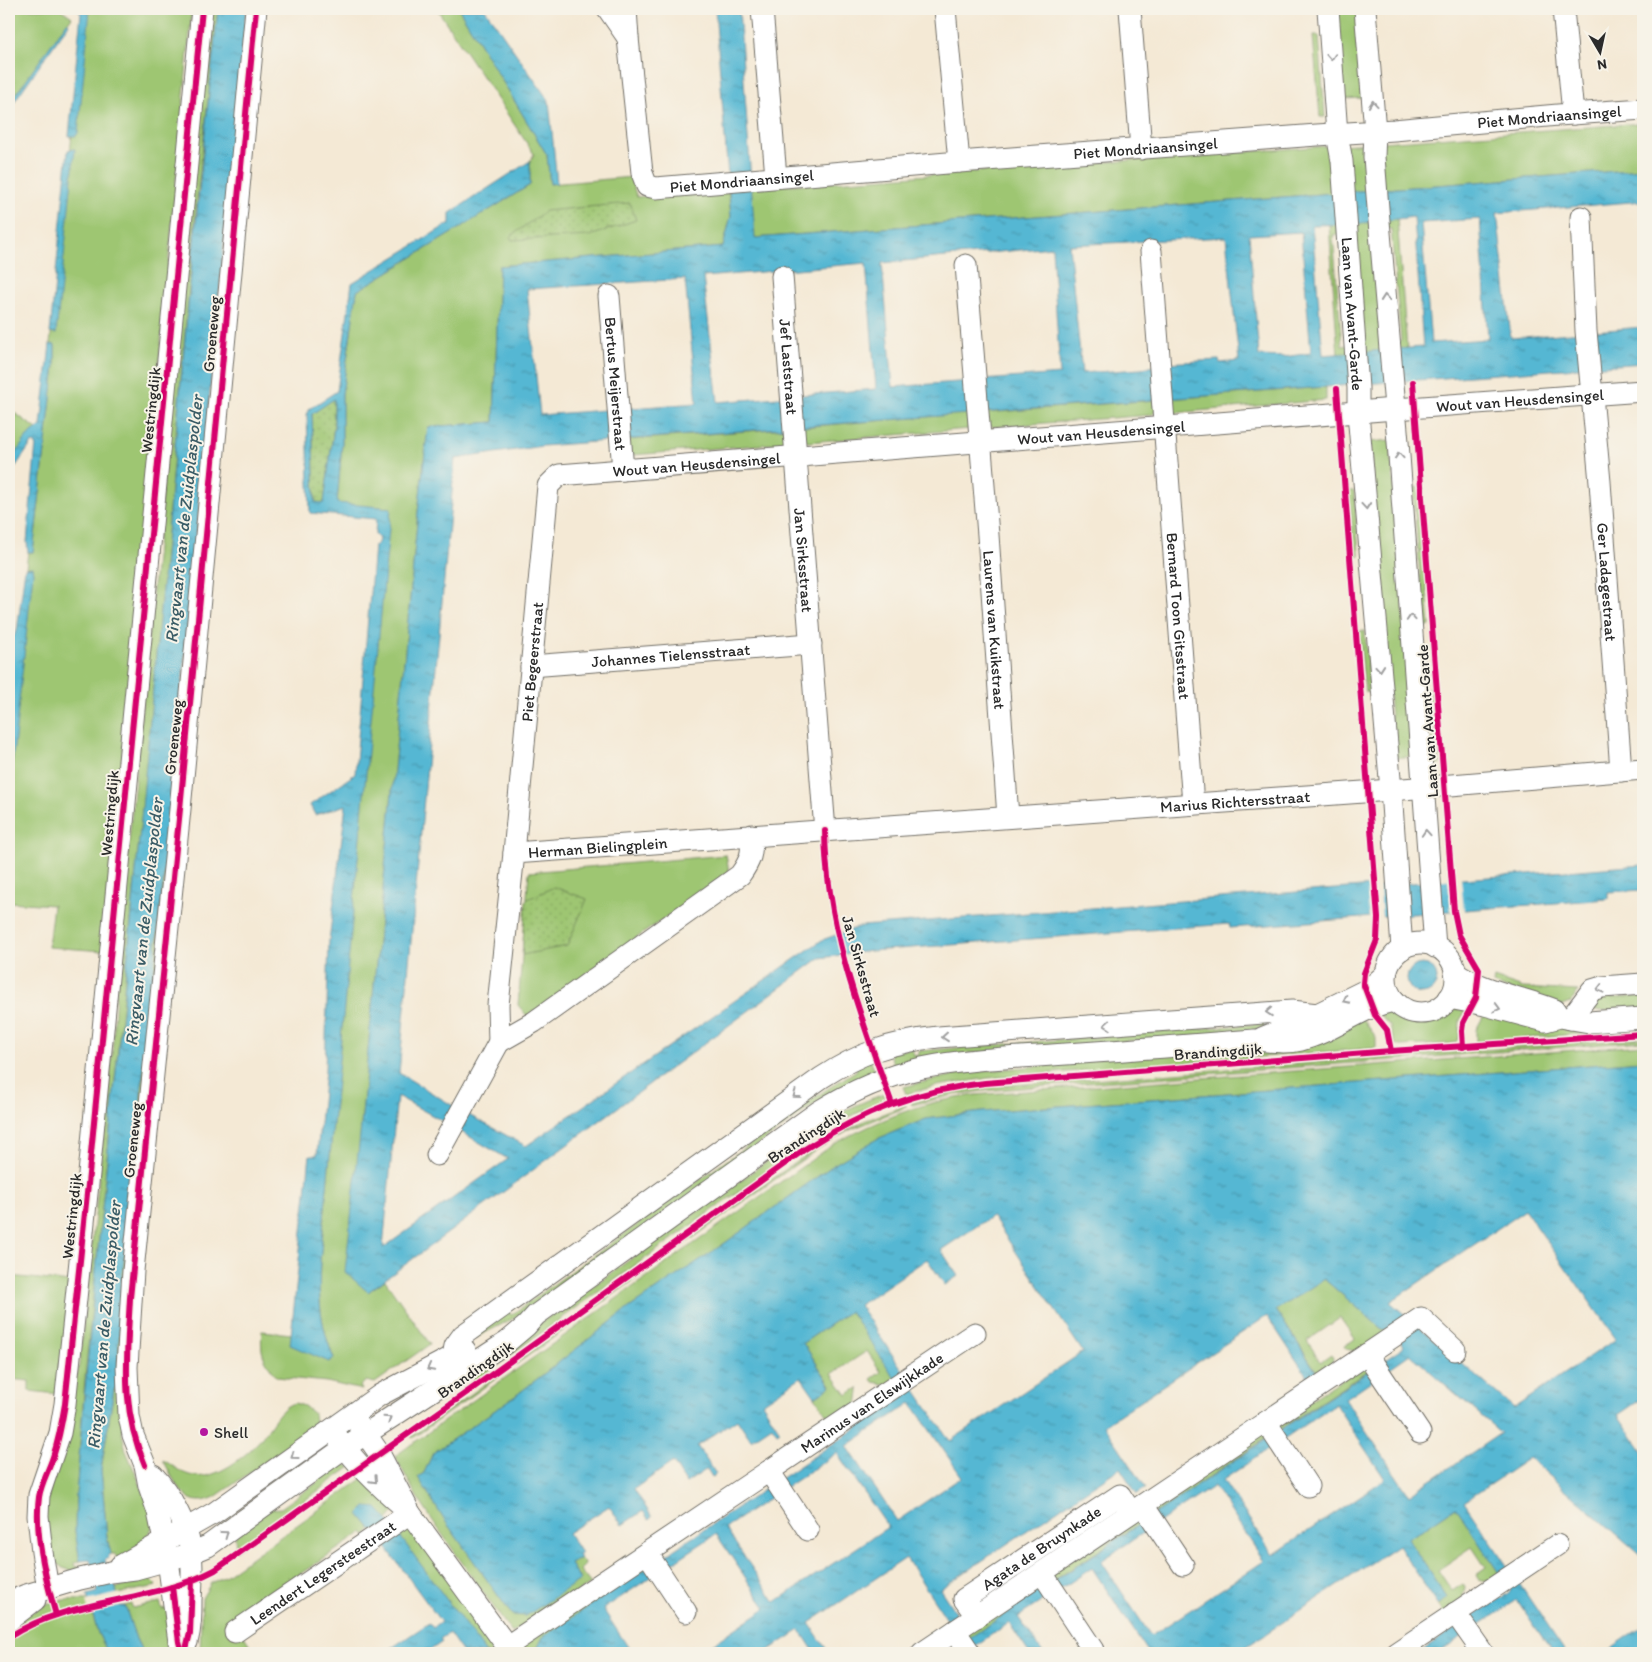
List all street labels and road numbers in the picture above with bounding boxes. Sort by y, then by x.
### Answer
street label: Piet Mondriaansingel [1476,102,1622,132]
street label: Piet Mondriaansingel [1073,133,1219,163]
street label: Piet Mondriaansingel [669,165,815,197]
street label: Laan van Avant-Garde [1337,237,1367,391]
street label: Groeneweg [199,294,224,373]
street label: Bertus Meijerstraat [601,316,630,451]
street label: Jef Laststraat [775,318,802,416]
street label: Westringdijk [137,366,164,454]
street label: Wout van Heusdensingel [1435,385,1605,416]
street label: Wout van Heusdensingel [1017,417,1186,449]
street label: Wout van Heusdensingel [612,449,782,481]
street label: Jan Sirksstraat [790,507,817,613]
street label: Ger Ladagestraat [1593,522,1621,642]
street label: Bernard Toon Gitsstraat [1162,532,1194,700]
street label: Laurens van Kuikstraat [979,550,1009,710]
street label: Piet Begeerstraat [517,601,547,723]
street label: Johannes Tielensstraat [591,640,751,671]
street label: Laan van Avant-Garde [1413,643,1442,798]
street label: Groeneweg [160,697,187,776]
street label: Westringdijk [96,769,123,857]
street label: Marius Richtersstraat [1160,787,1311,817]
street label: Herman Bielingplein [527,833,668,862]
street label: Jan Sirksstraat [838,913,885,1019]
street label: Brandingdijk [1173,1039,1263,1064]
street label: Groeneweg [119,1100,146,1179]
street label: Brandingdijk [764,1103,849,1167]
street label: Westringdijk [58,1172,85,1260]
street label: Brandingdijk [434,1336,517,1403]
street label: Marinus van Elswijkkade [797,1348,947,1457]
street label: Agata de Bruynkade [978,1501,1105,1594]
street label: Leendert Legersteestraat [246,1516,400,1629]

